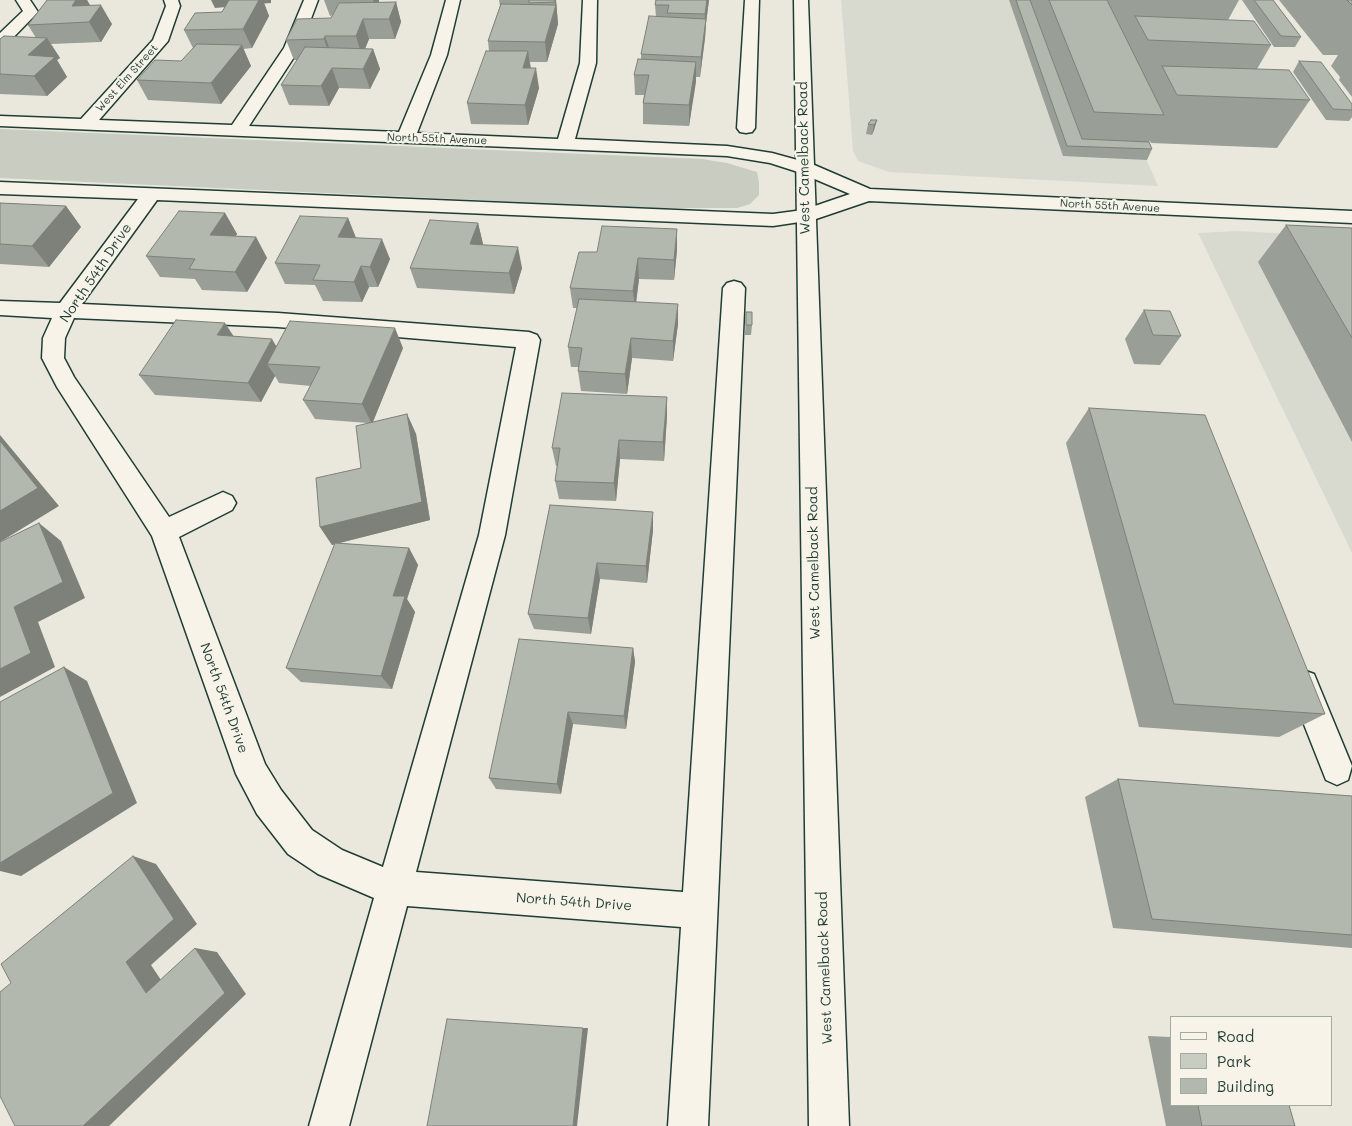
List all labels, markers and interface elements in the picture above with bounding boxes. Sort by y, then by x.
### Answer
street label: West Elm Street [93,41,161,115]
street label: West Camelback Road [794,81,814,235]
street label: North 55th Avenue [387,131,487,147]
street label: North 55th Avenue [1060,197,1160,215]
street label: North 54th Drive [57,220,135,326]
street label: West Camelback Road [804,486,824,640]
street label: North 54th Drive [196,641,252,755]
street label: North 54th Drive [515,890,633,914]
street label: West Camelback Road [814,891,836,1045]
legend [1170,1016,1332,1106]
text: Road [1217,1026,1254,1046]
text: Park [1217,1051,1251,1071]
text: Building [1217,1076,1274,1096]

